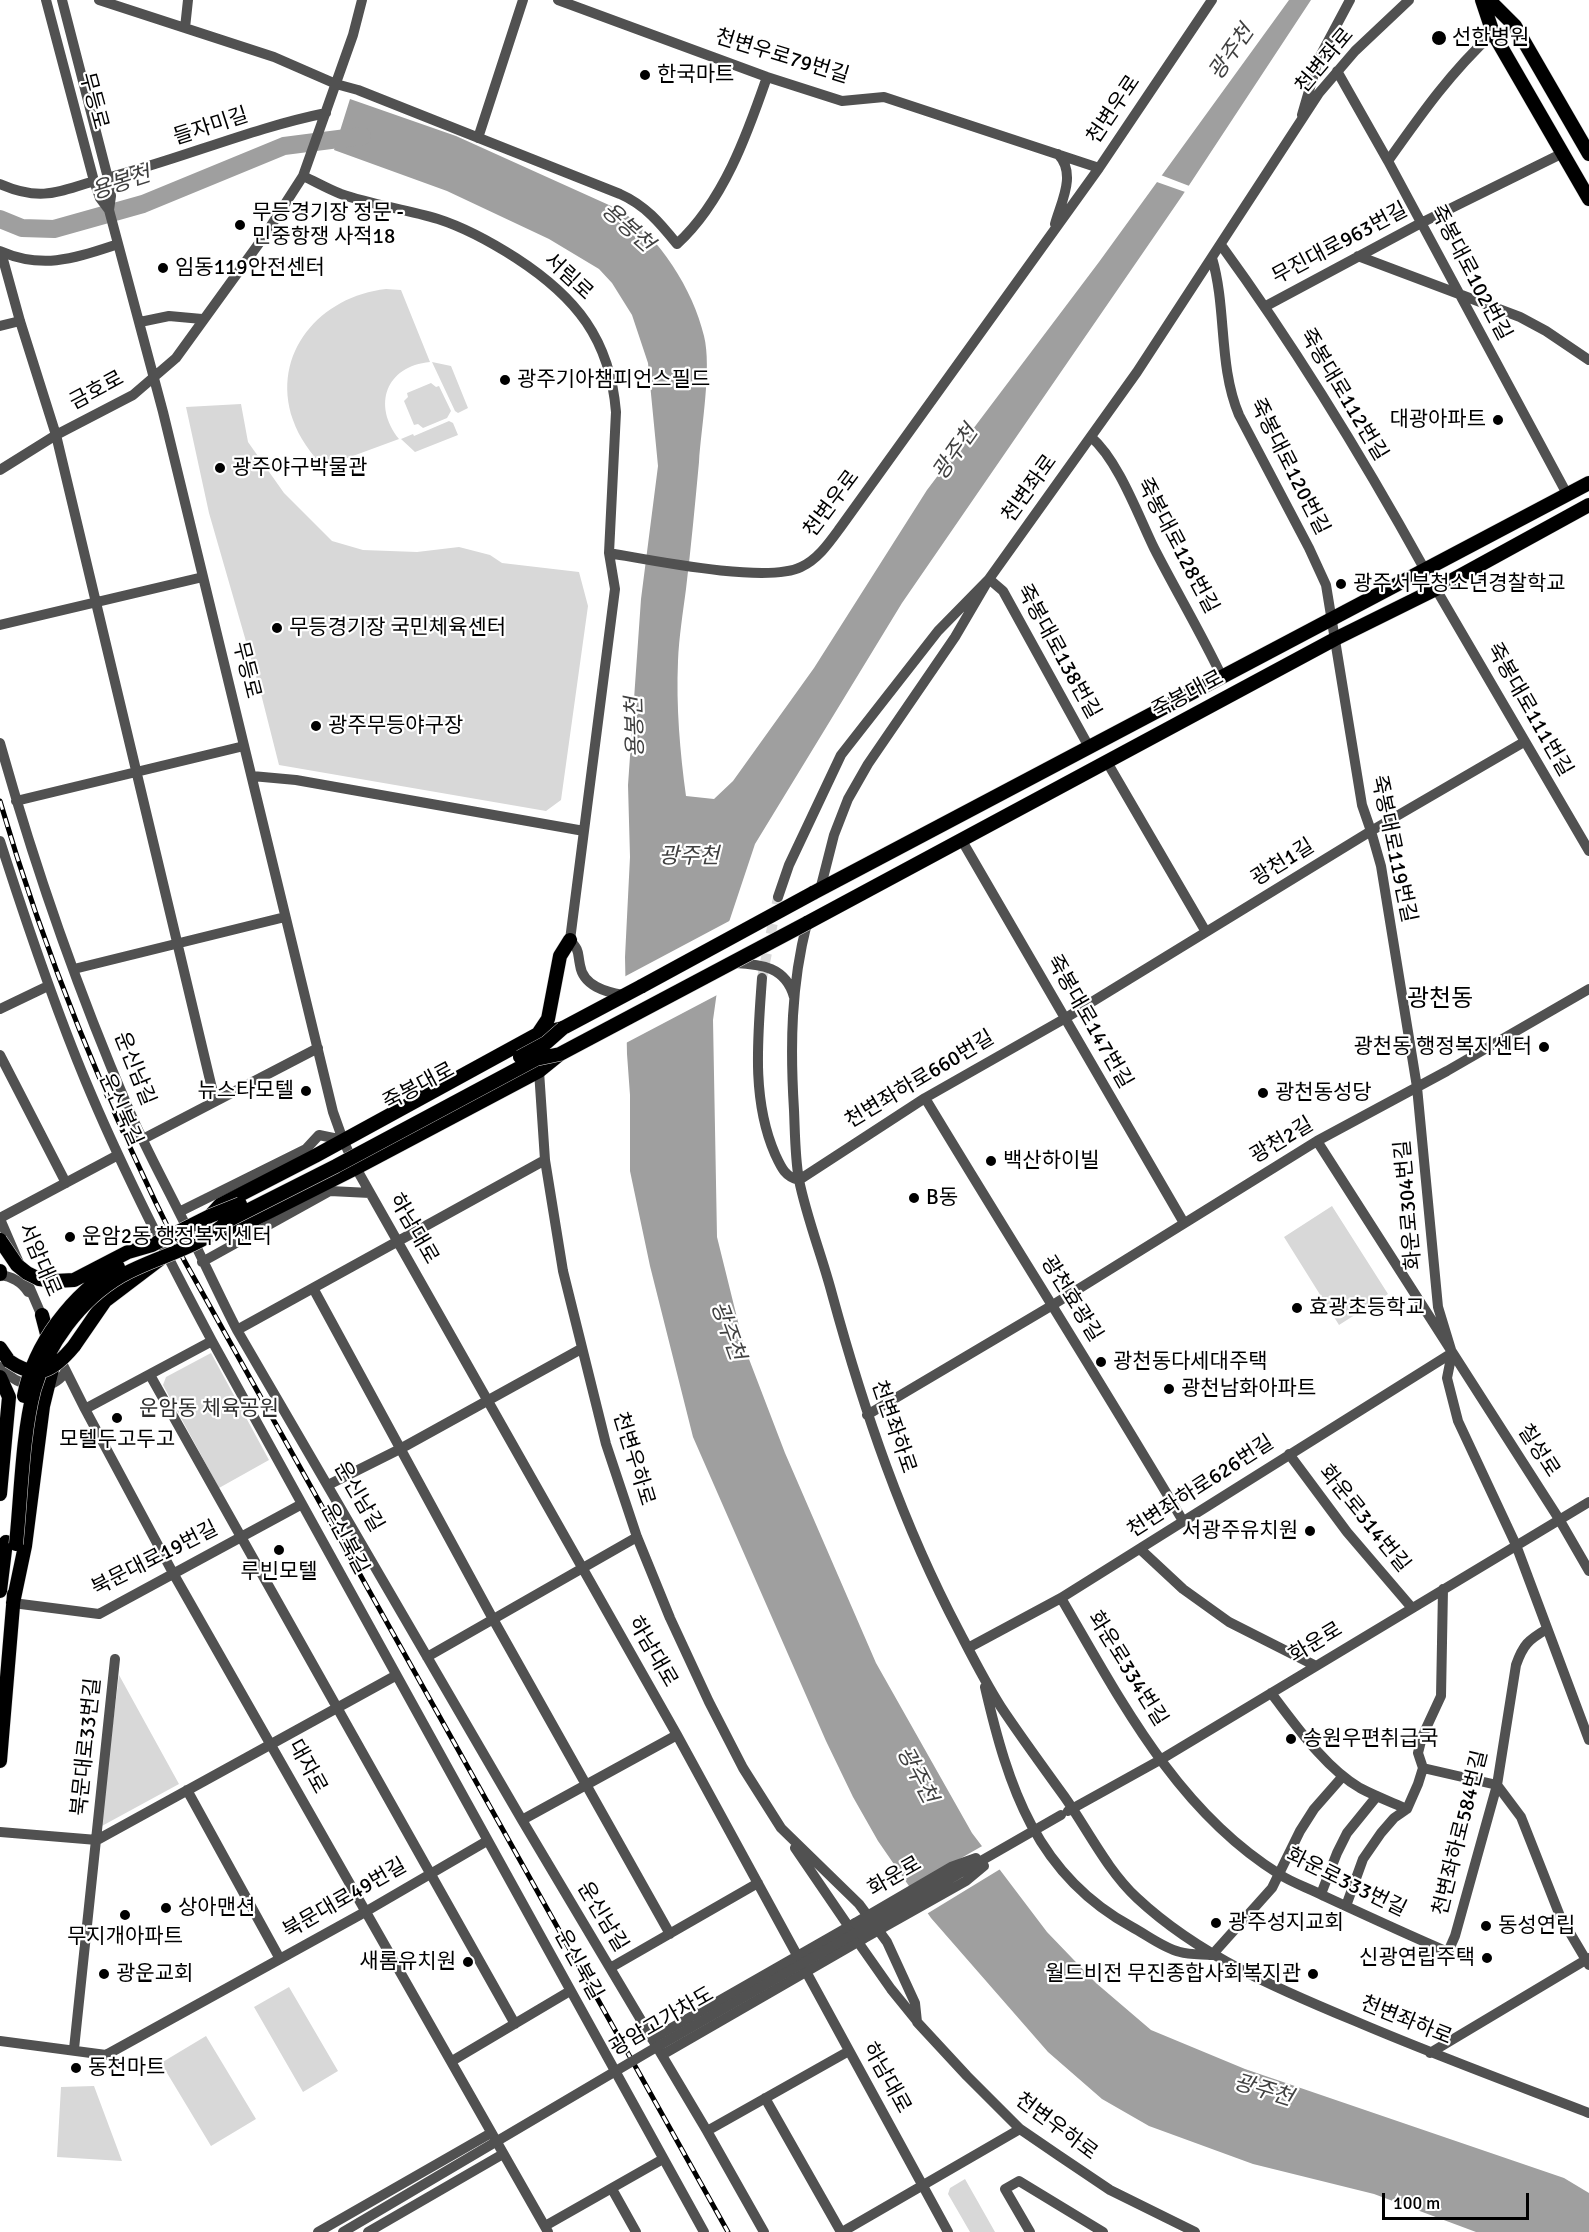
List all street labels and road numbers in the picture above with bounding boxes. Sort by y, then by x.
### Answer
street label: 천변좌로 [1291,23,1359,99]
street label: 천변우로79번길 [712,25,852,89]
street label: 무등로 [73,70,113,132]
street label: 천변우로 [1082,71,1146,149]
street label: 들자미길 [170,103,252,151]
street label: 무진대로963번길 [1268,198,1412,290]
street label: 죽봉대로102번길 [1424,201,1516,345]
street label: 서림로 [538,248,598,306]
street label: 죽봉대로112번길 [1294,324,1392,466]
street label: 금호로 [65,366,129,416]
street label: 죽봉대로120번길 [1244,394,1334,540]
street label: 천변좌로 [997,450,1063,528]
street label: 천변우로 [799,466,865,542]
street label: 죽봉대로128번길 [1131,474,1223,618]
street label: 죽봉대로138번길 [1011,580,1105,724]
street label: 무등로 [227,639,265,701]
street label: 죽봉대로111번길 [1481,639,1577,781]
street label: 죽봉대로 [1148,666,1228,724]
street label: 죽봉대로119번길 [1365,773,1421,925]
street label: 광천1길 [1247,834,1319,892]
street label: 죽봉대로147번길 [1041,951,1137,1093]
street label: 천변좌하로660번길 [841,1026,999,1134]
street label: 운신남길 [108,1028,160,1110]
street label: 죽봉대로 [379,1058,459,1116]
street label: 운신북길 [93,1070,147,1150]
street label: 광천2길 [1246,1112,1318,1170]
street label: 화운로304번길 [1391,1139,1427,1271]
street label: 하남대로 [383,1189,443,1269]
street label: 서암대로 [12,1220,66,1300]
street label: 광천효광길 [1035,1251,1107,1347]
street label: 천변좌하로 [865,1377,921,1477]
street label: 천변우하로 [607,1409,659,1509]
street label: 칠성로 [1512,1420,1564,1482]
street label: 천변좌하로626번길 [1123,1430,1279,1544]
street label: 운신남길 [328,1457,388,1537]
street label: 화운로314번길 [1313,1460,1415,1578]
street label: 운신북길 [315,1499,373,1579]
street label: 북문대로19번길 [88,1516,222,1602]
street label: 화운로334번길 [1082,1607,1172,1731]
street label: 하남대로 [622,1612,682,1692]
street label: 화운로 [1285,1617,1347,1669]
street label: 북문대로33번길 [67,1677,107,1817]
street label: 대자로 [282,1736,332,1798]
street label: 천변좌하로584번길 [1428,1748,1494,1918]
street label: 화운로333번길 [1282,1843,1410,1923]
street label: 화운로 [864,1852,926,1902]
street label: 북문대로49번길 [279,1853,411,1945]
street label: 운신남길 [571,1877,633,1957]
street label: 운신북길 [548,1925,608,2005]
street label: 광암고가차도 [606,1982,718,2062]
street label: 천변좌하로 [1356,1991,1456,2051]
street label: 하남대로 [856,2038,916,2118]
street label: 천변우하로 [1010,2088,1102,2166]

